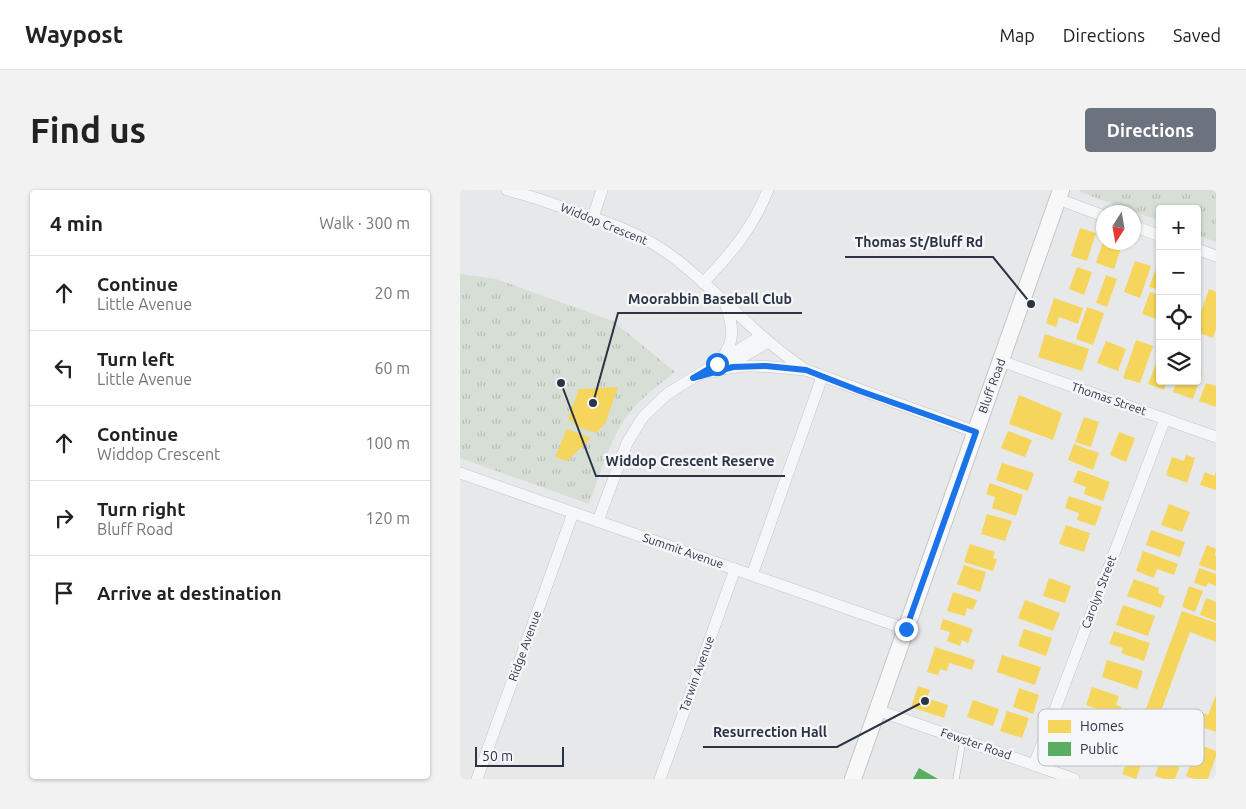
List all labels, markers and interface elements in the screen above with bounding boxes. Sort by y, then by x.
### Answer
text: Waypost [25,21,123,48]
text: Map [999,25,1035,45]
text: Directions [1063,25,1145,45]
text: Saved [1173,25,1221,45]
button: Directions [1085,108,1216,152]
text: Find us [30,110,146,150]
street label: Widdop Crescent [559,200,650,247]
north arrow [1096,205,1141,250]
map controls [1156,205,1201,385]
button: + [1156,205,1201,250]
text: 4 min [50,211,103,235]
text: Walk · 300 m [319,214,410,232]
callout: Thomas St/Bluff Rd [845,228,993,257]
text: Thomas St/Bluff Rd [855,234,983,250]
button: − [1156,250,1201,295]
text: Continue [97,273,178,295]
icon: ahead [50,279,78,307]
text: 20 m [374,284,410,302]
callout: Moorabbin Baseball Club [618,284,802,313]
text: Moorabbin Baseball Club [628,291,792,307]
text: Little Avenue [97,295,192,313]
button: locate [1156,295,1201,340]
button: layers [1156,340,1201,385]
text: Turn left [97,348,175,370]
route start [706,353,729,376]
icon: left [50,354,78,382]
street label: Bluff Road [976,357,1007,415]
text: 60 m [374,359,410,377]
text: Little Avenue [97,370,192,388]
street label: Thomas Street [1070,380,1149,418]
text: Continue [97,423,178,445]
icon: ahead [50,429,78,457]
text: 100 m [365,434,410,452]
text: Widdop Crescent [97,445,220,463]
callout: Widdop Crescent Reserve [596,447,785,476]
text: Widdop Crescent Reserve [605,453,775,469]
text: Turn right [97,498,185,520]
icon: right [50,504,78,532]
text: 120 m [365,509,410,527]
text: Bluff Road [97,520,173,538]
street label: Summit Avenue [641,531,725,570]
street label: Carolyn Street [1079,553,1119,630]
icon: arrive [50,579,78,607]
text: Arrive at destination [97,582,282,604]
street label: Ridge Avenue [506,609,543,683]
route end [895,618,918,641]
street label: Tarwin Avenue [677,634,716,713]
legend [1038,709,1204,766]
callout: Resurrection Hall [703,718,837,747]
text: Homes [1080,718,1124,734]
text: Resurrection Hall [713,724,827,740]
street label: Fewster Road [939,725,1013,762]
text: Public [1080,741,1119,757]
scale bar [475,744,564,767]
text: 50 m [482,748,513,764]

